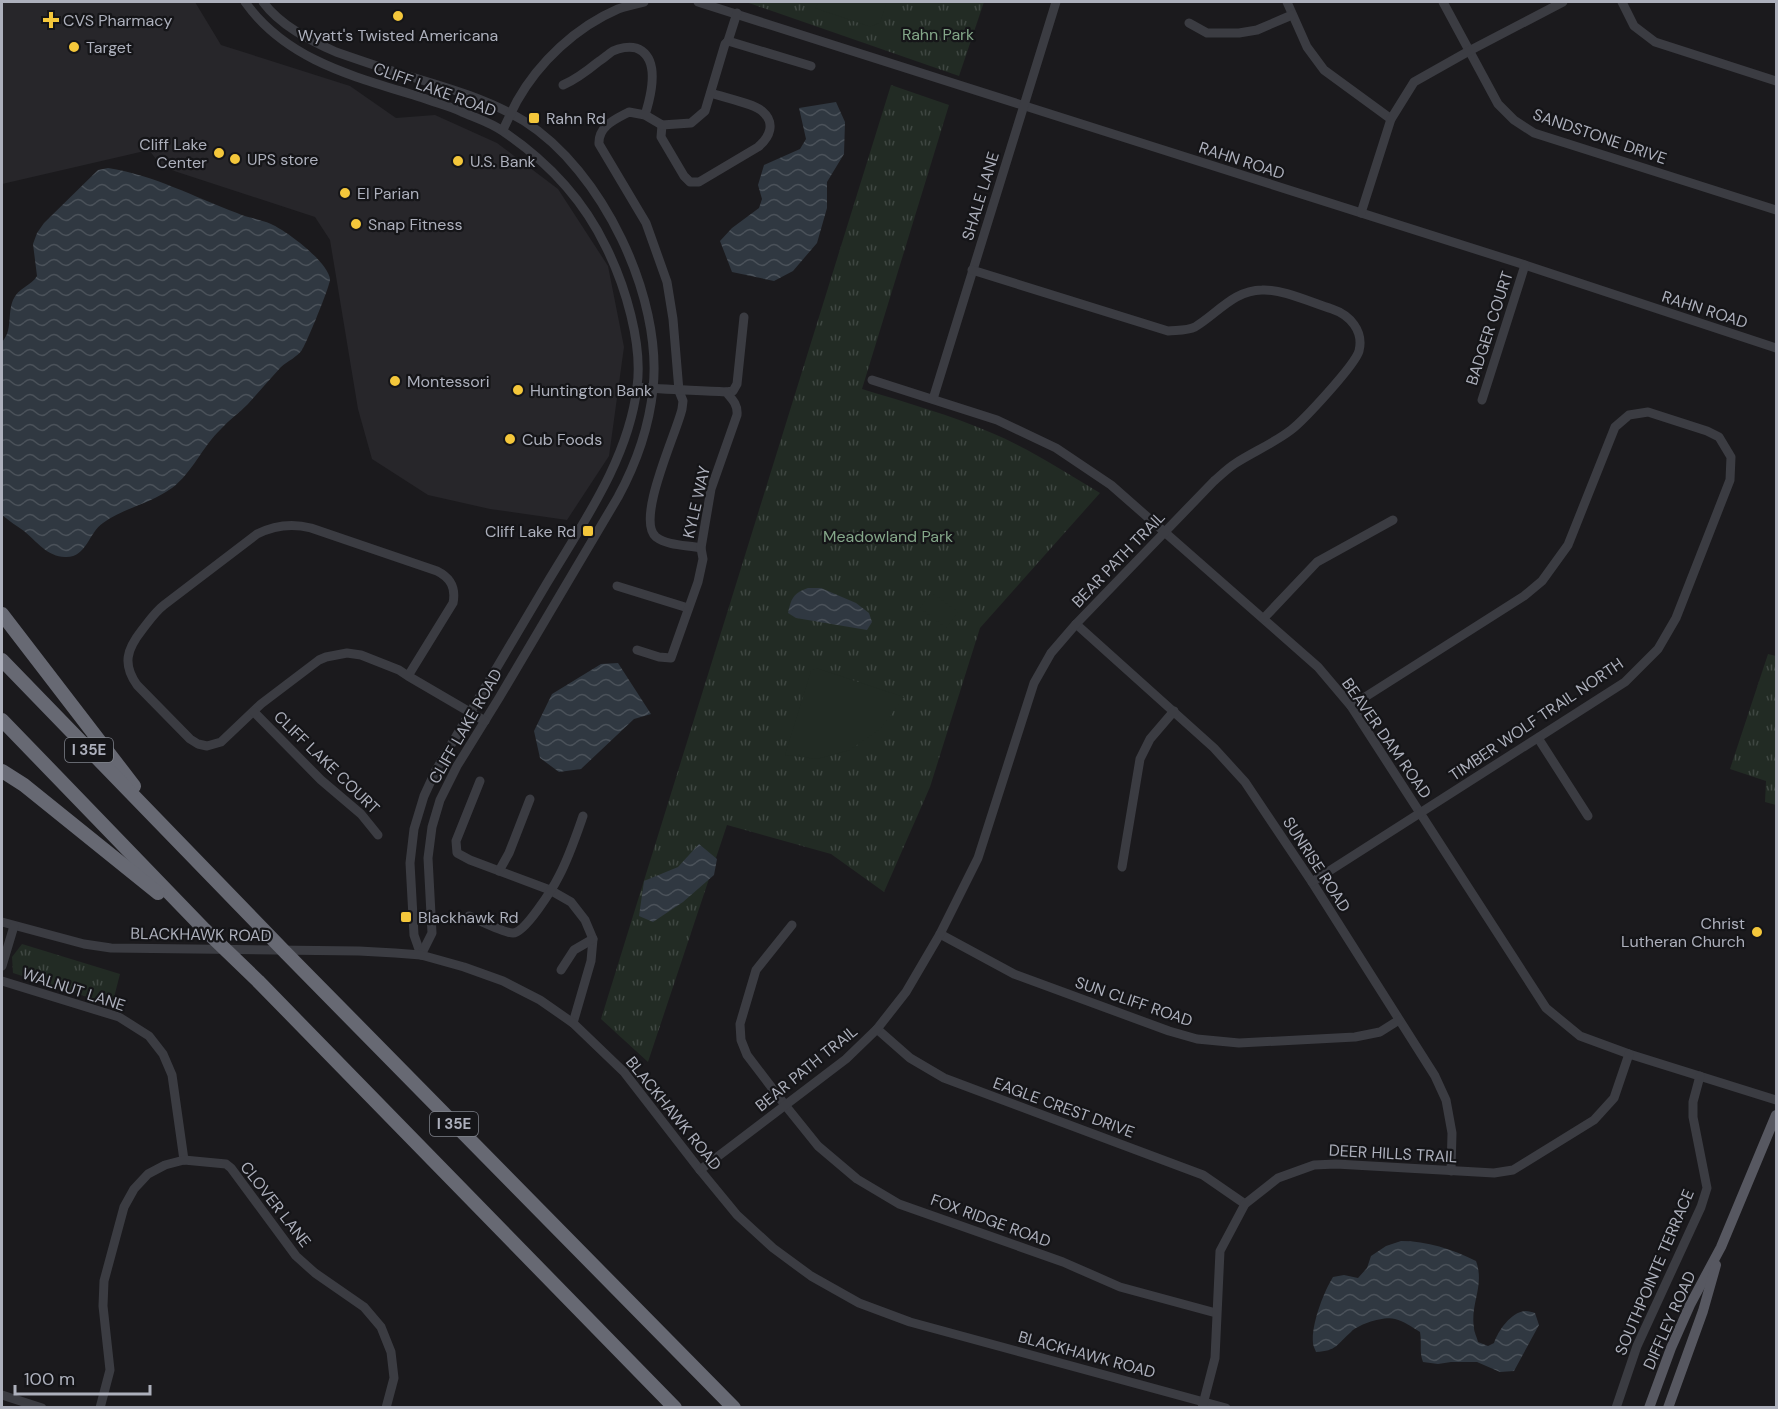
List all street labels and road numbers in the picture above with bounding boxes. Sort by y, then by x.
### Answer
street label: CLIFF LAKE ROAD [370,57,499,121]
street label: SANDSTONE DRIVE [1530,104,1670,169]
street label: RAHN ROAD [1196,137,1287,184]
street label: SHALE LANE [957,149,1004,243]
street label: BADGER COURT [1461,268,1518,388]
street label: RAHN ROAD [1659,286,1750,333]
street label: KYLE WAY [678,464,715,540]
street label: BEAR PATH TRAIL [1067,507,1170,612]
street label: TIMBER WOLF TRAIL NORTH [1445,653,1627,786]
street label: CLIFF LAKE ROAD [424,665,507,788]
street label: BEAVER DAM ROAD [1337,674,1436,803]
street label: CLIFF LAKE COURT [269,706,384,818]
road number: I 35E [65,738,113,762]
street label: SUNRISE ROAD [1278,813,1355,916]
street label: BLACKHAWK ROAD [130,923,272,946]
street label: WALNUT LANE [20,963,128,1016]
street label: SUN CLIFF ROAD [1072,972,1195,1031]
street label: BEAR PATH TRAIL [751,1021,862,1116]
street label: BLACKHAWK ROAD [621,1052,726,1175]
street label: EAGLE CREST DRIVE [990,1072,1137,1143]
road number: I 35E [430,1112,478,1136]
street label: DEER HILLS TRAIL [1328,1140,1458,1167]
street label: CLOVER LANE [235,1157,316,1252]
street label: SOUTHPOINTE TERRACE [1610,1186,1699,1358]
street label: FOX RIDGE ROAD [928,1189,1054,1252]
street label: DIFFLEY ROAD [1638,1268,1701,1373]
street label: BLACKHAWK ROAD [1016,1326,1158,1383]

